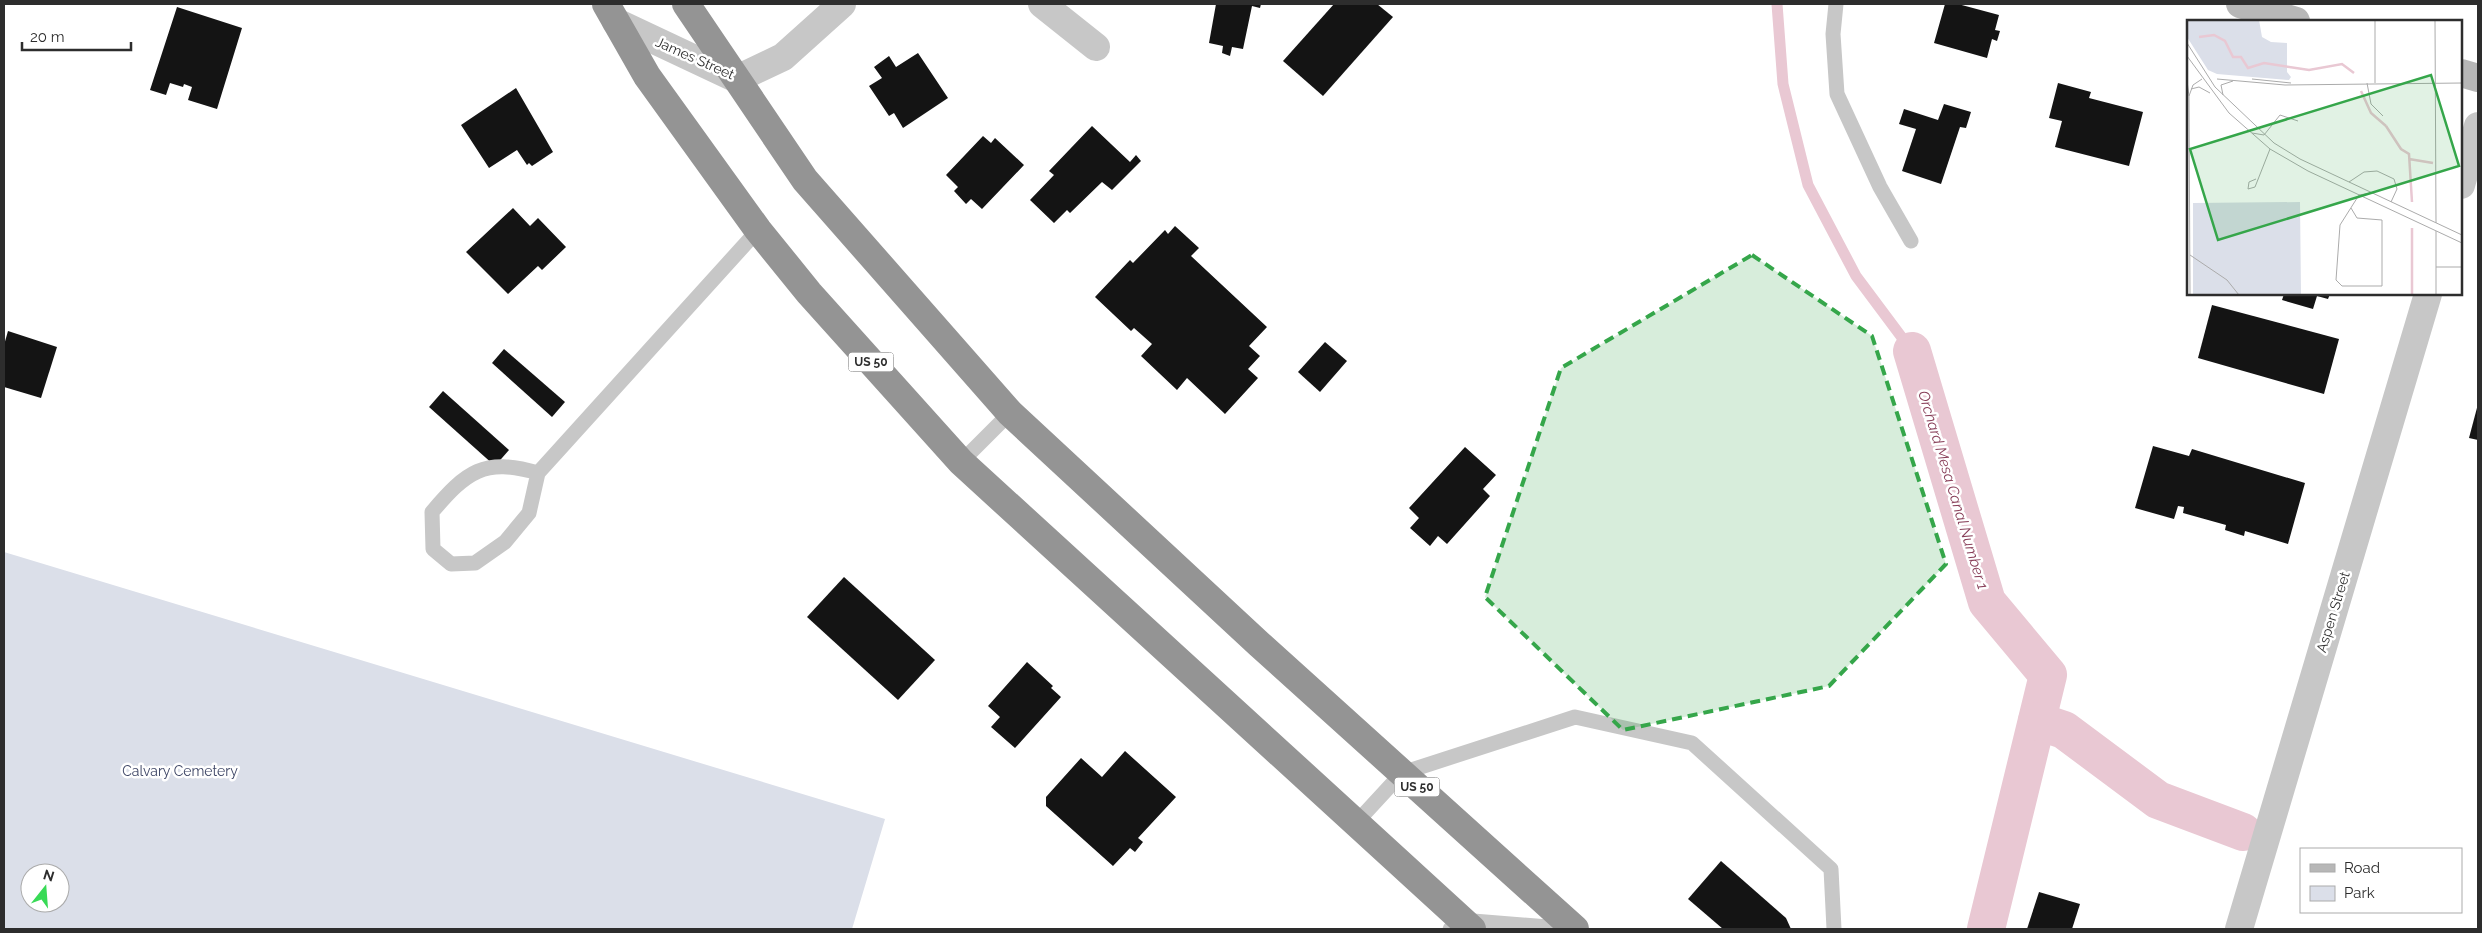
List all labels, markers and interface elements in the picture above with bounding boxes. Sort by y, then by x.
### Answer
scale bar [22,20,131,52]
inset map [2187,20,2462,295]
text: 20 m [30,28,65,46]
street label: James Street [653,34,737,83]
road number: US 50 [848,352,894,372]
water label: Orchard Mesa Canal Number 1 [1914,388,1992,592]
street label: Aspen Street [2313,569,2353,654]
park label: Calvary Cemetery [122,763,238,779]
road number: US 50 [1394,778,1440,796]
legend [2300,848,2462,913]
text: Road [2344,859,2380,877]
north arrow [20,863,70,913]
text: N [41,866,56,885]
text: Park [2344,884,2375,902]

